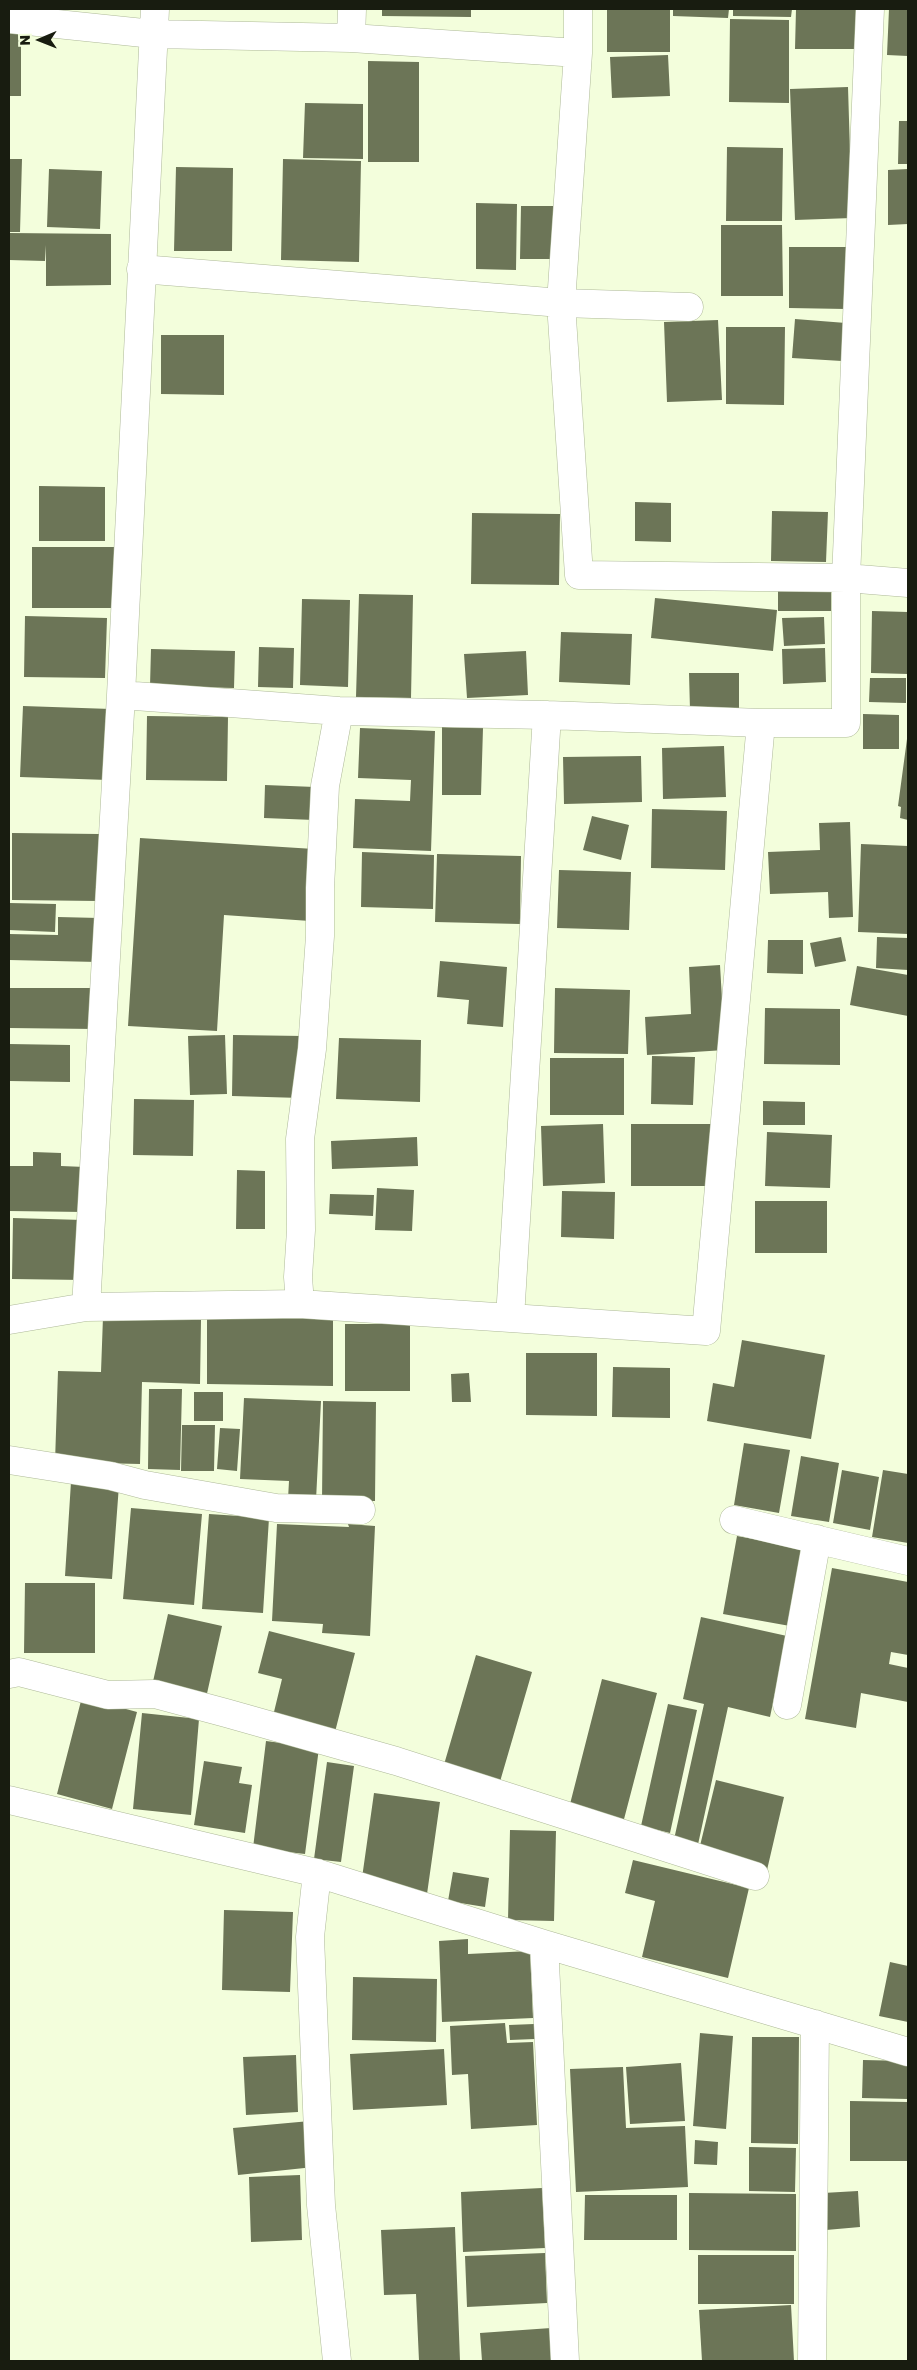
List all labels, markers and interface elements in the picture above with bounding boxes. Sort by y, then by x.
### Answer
north arrow [15,15,65,65]
text: N [16,35,33,46]

